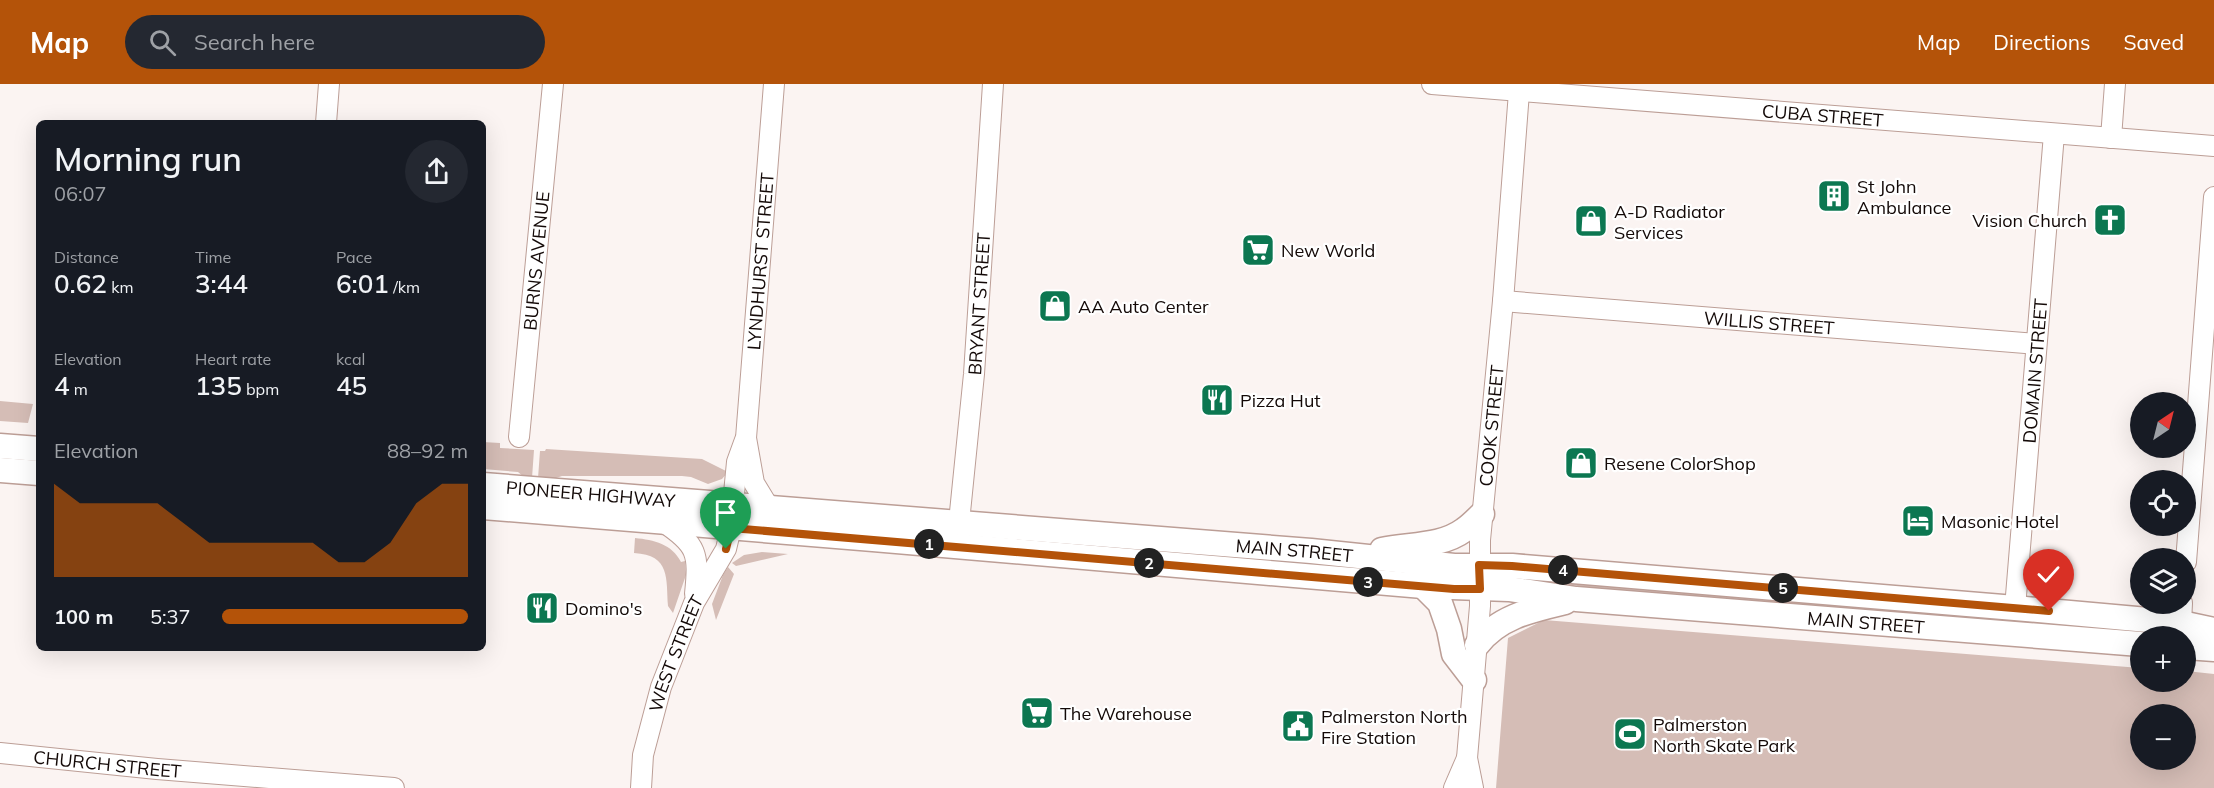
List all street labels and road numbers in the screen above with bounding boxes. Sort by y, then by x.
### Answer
street label: CUBA STREET [1761,99,1884,131]
street label: LYNDHURST STREET [742,171,778,351]
street label: BURNS AVENUE [518,190,554,332]
street label: BRYANT STREET [962,232,995,376]
street label: DOMAIN STREET [2017,297,2052,444]
street label: WILLIS STREET [1703,306,1835,339]
street label: COOK STREET [1474,364,1508,487]
street label: PIONEER HIGHWAY [505,475,677,512]
street label: MAIN STREET [1235,534,1354,567]
street label: WEST STREET [643,590,708,714]
street label: MAIN STREET [1806,606,1926,638]
street label: CHURCH STREET [32,745,182,782]

